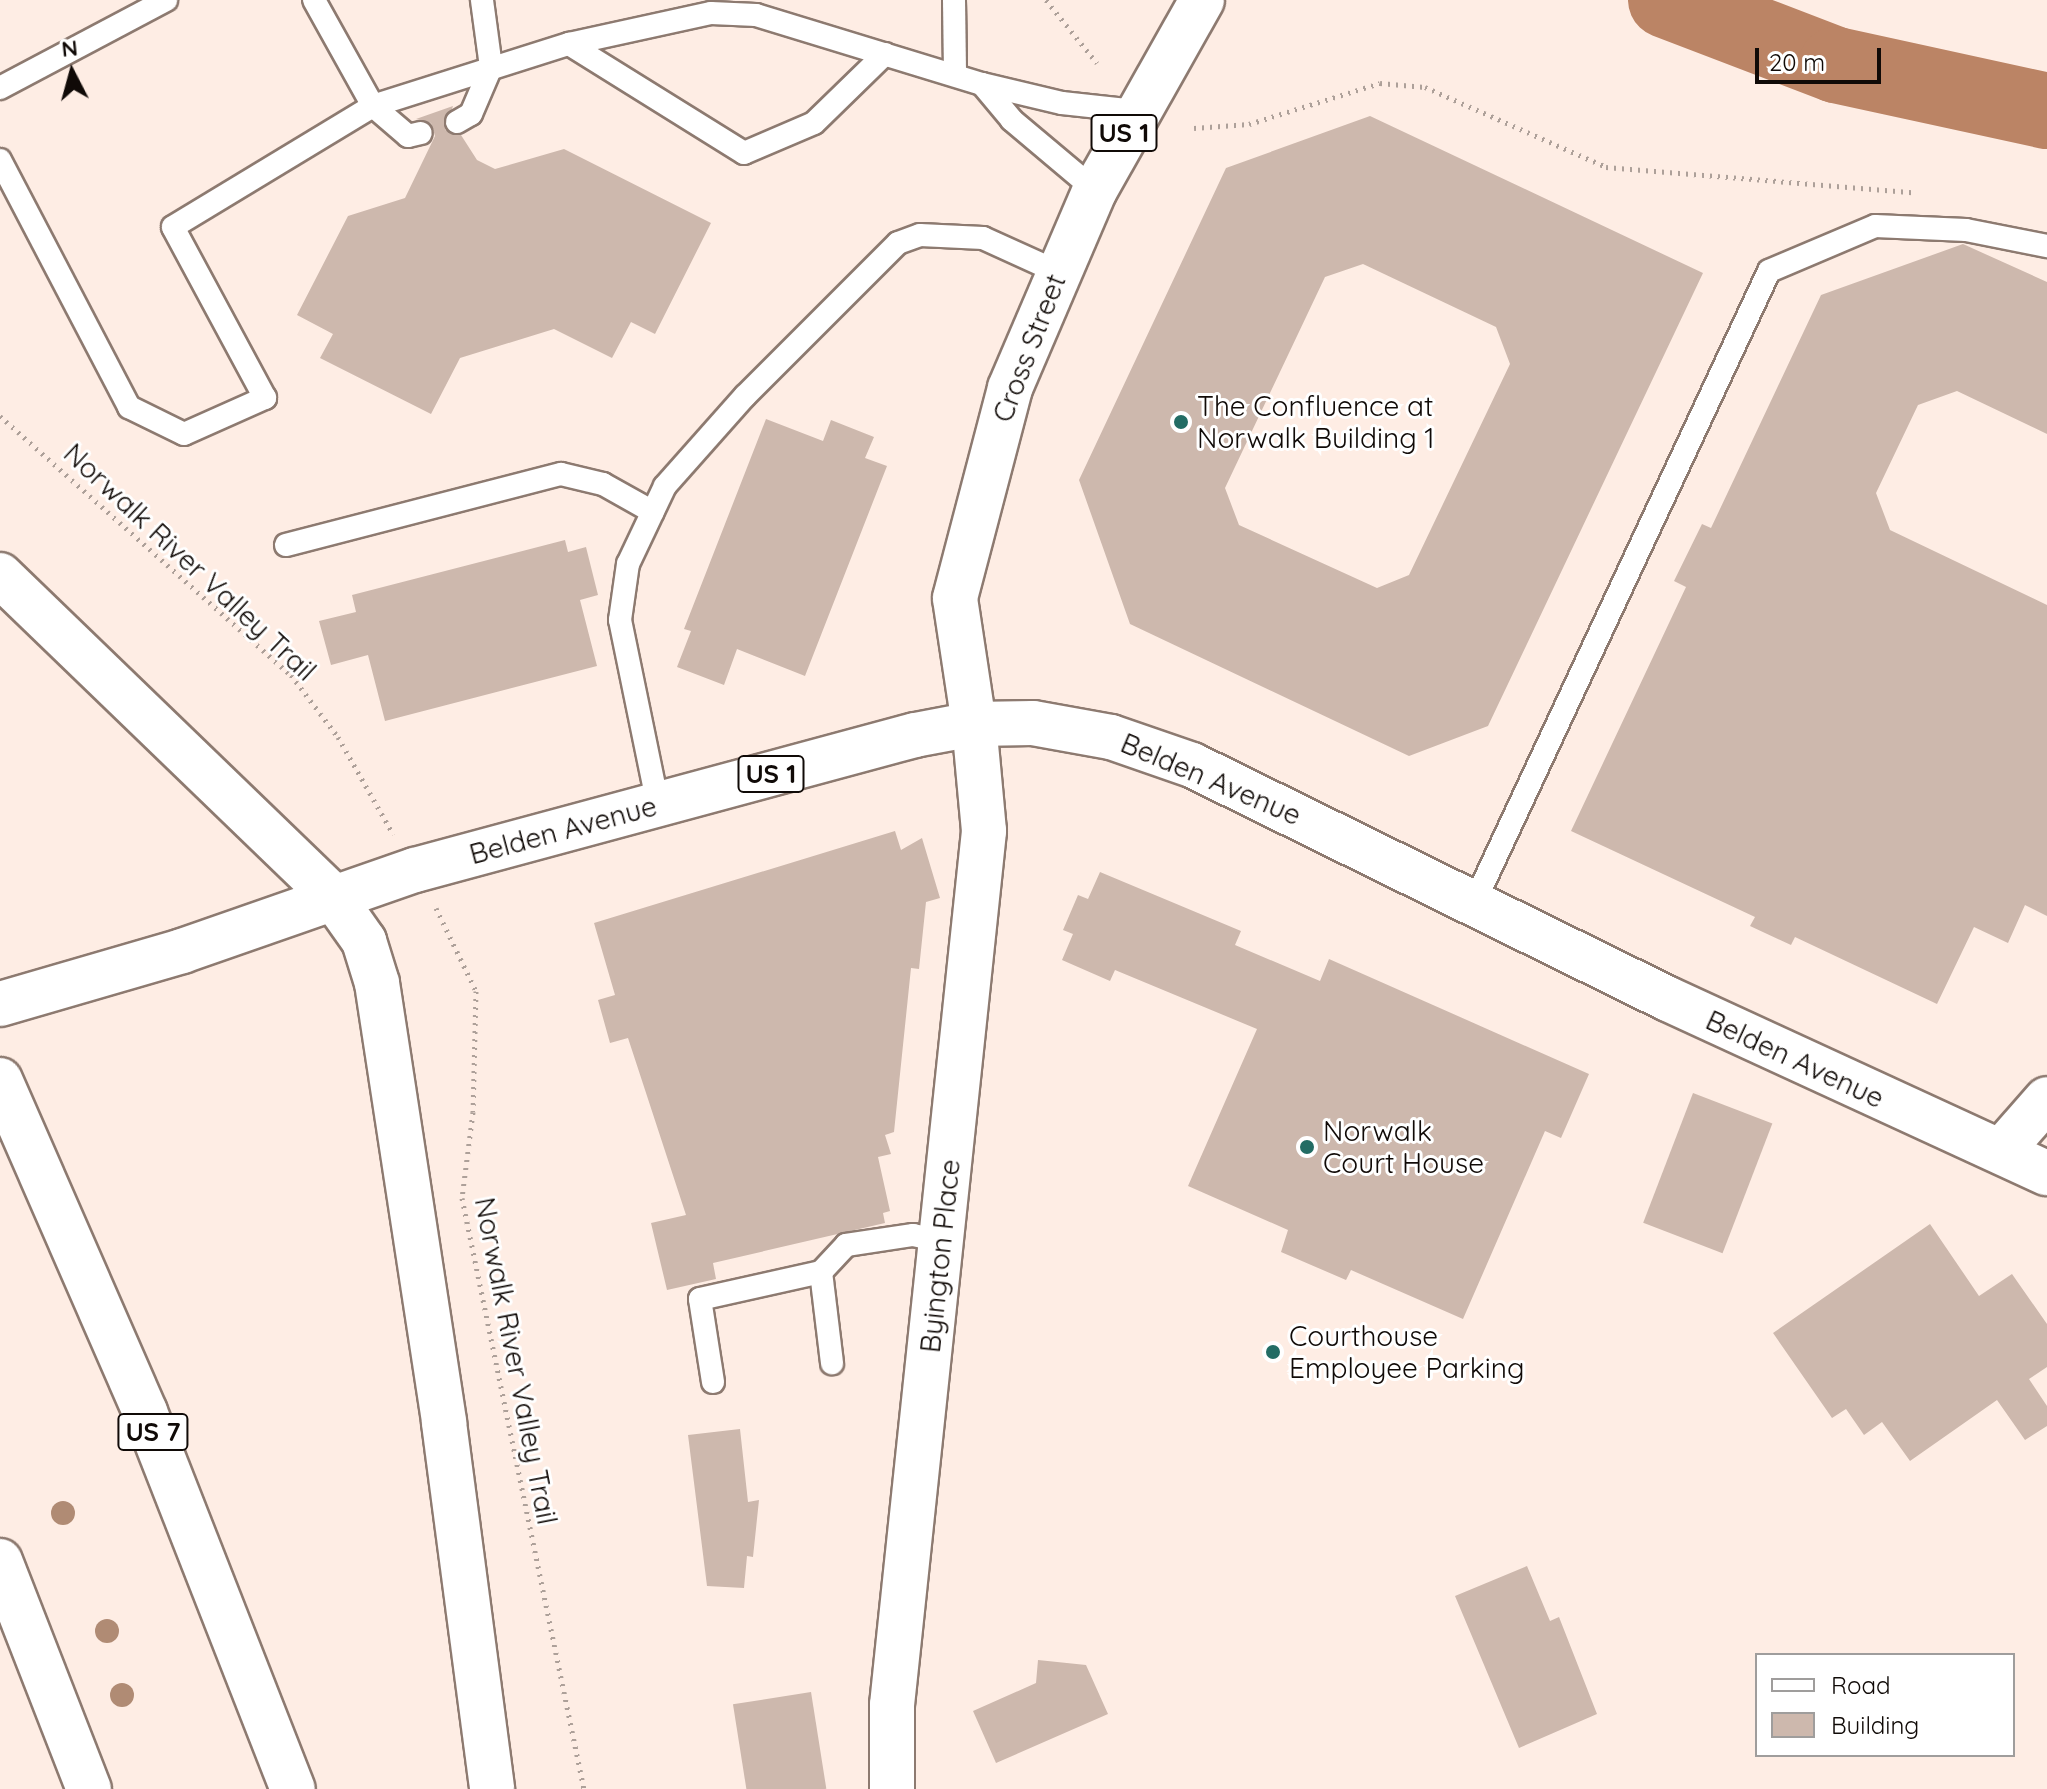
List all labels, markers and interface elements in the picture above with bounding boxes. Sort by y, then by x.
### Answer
north arrow [32,32,112,112]
scale bar [1759,32,1885,82]
text: N [60,33,79,63]
text: 20 m [1769,47,1825,77]
road number: US 1 [1090,111,1158,155]
street label: Cross Street [985,269,1073,427]
place label: The Confluence at Norwalk Building 1 [1197,389,1435,455]
marker: The Confluence at Norwalk Building 1 [1172,413,1190,431]
street label: Norwalk River Valley Trail [57,436,323,688]
street label: Belden Avenue [1116,726,1306,832]
road number: US 1 [737,752,805,796]
street label: Belden Avenue [466,789,660,871]
street label: Belden Avenue [1701,1003,1889,1115]
place label: Norwalk Court House [1323,1114,1484,1180]
marker: Norwalk Court House [1298,1138,1316,1156]
street label: Byington Place [913,1158,967,1354]
street label: Norwalk River Valley Trail [468,1195,564,1527]
place label: Courthouse Employee Parking [1289,1319,1524,1385]
marker: Courthouse Employee Parking [1264,1343,1282,1361]
road number: US 7 [117,1410,189,1454]
legend [1755,1653,2015,1757]
text: Road [1831,1670,1891,1700]
text: Building [1831,1710,1919,1740]

